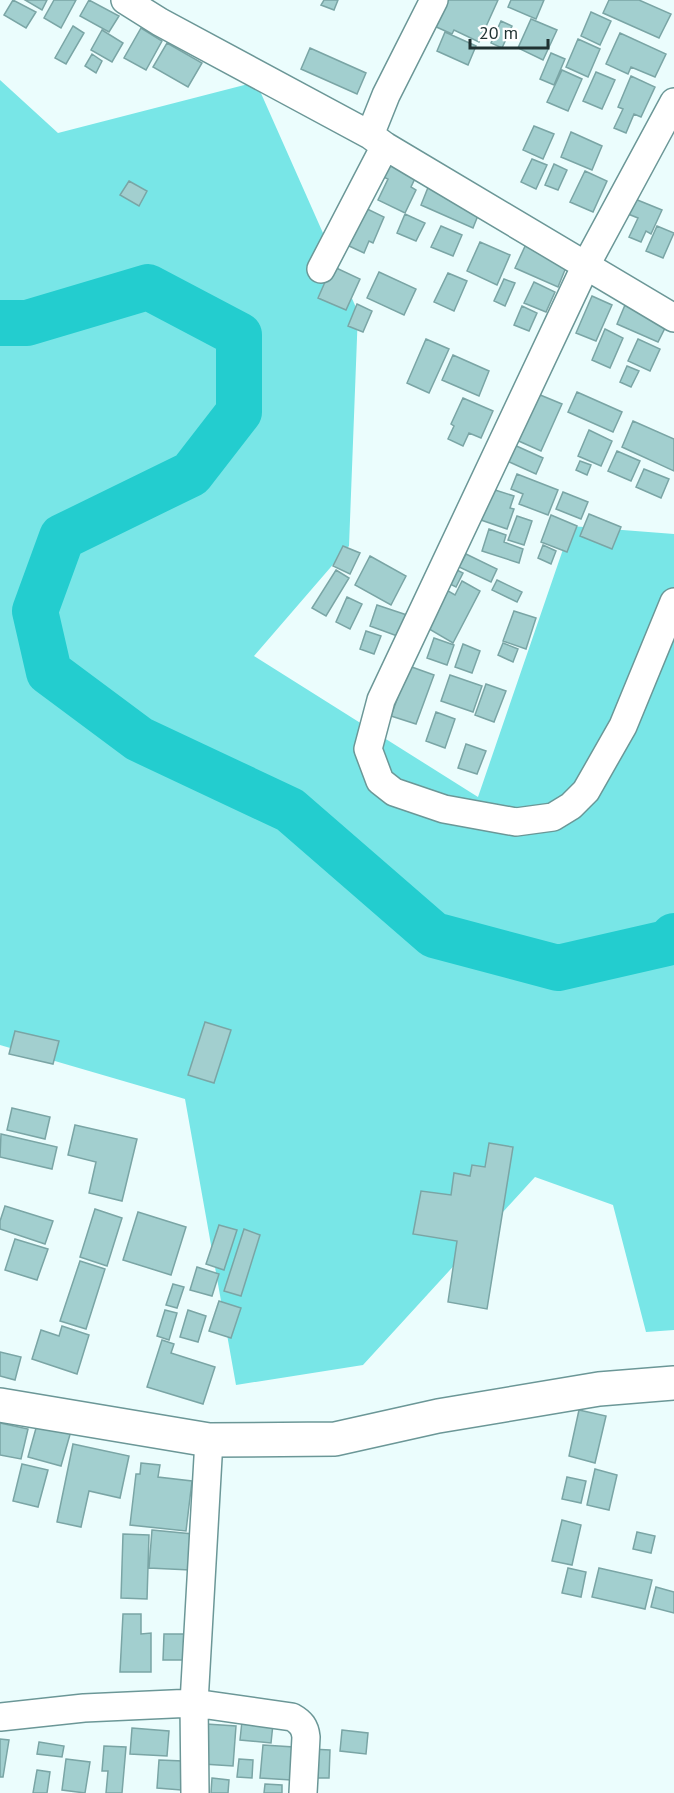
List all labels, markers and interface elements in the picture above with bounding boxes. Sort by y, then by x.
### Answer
scale bar [470,12,548,50]
text: 20 m [479,21,518,44]

